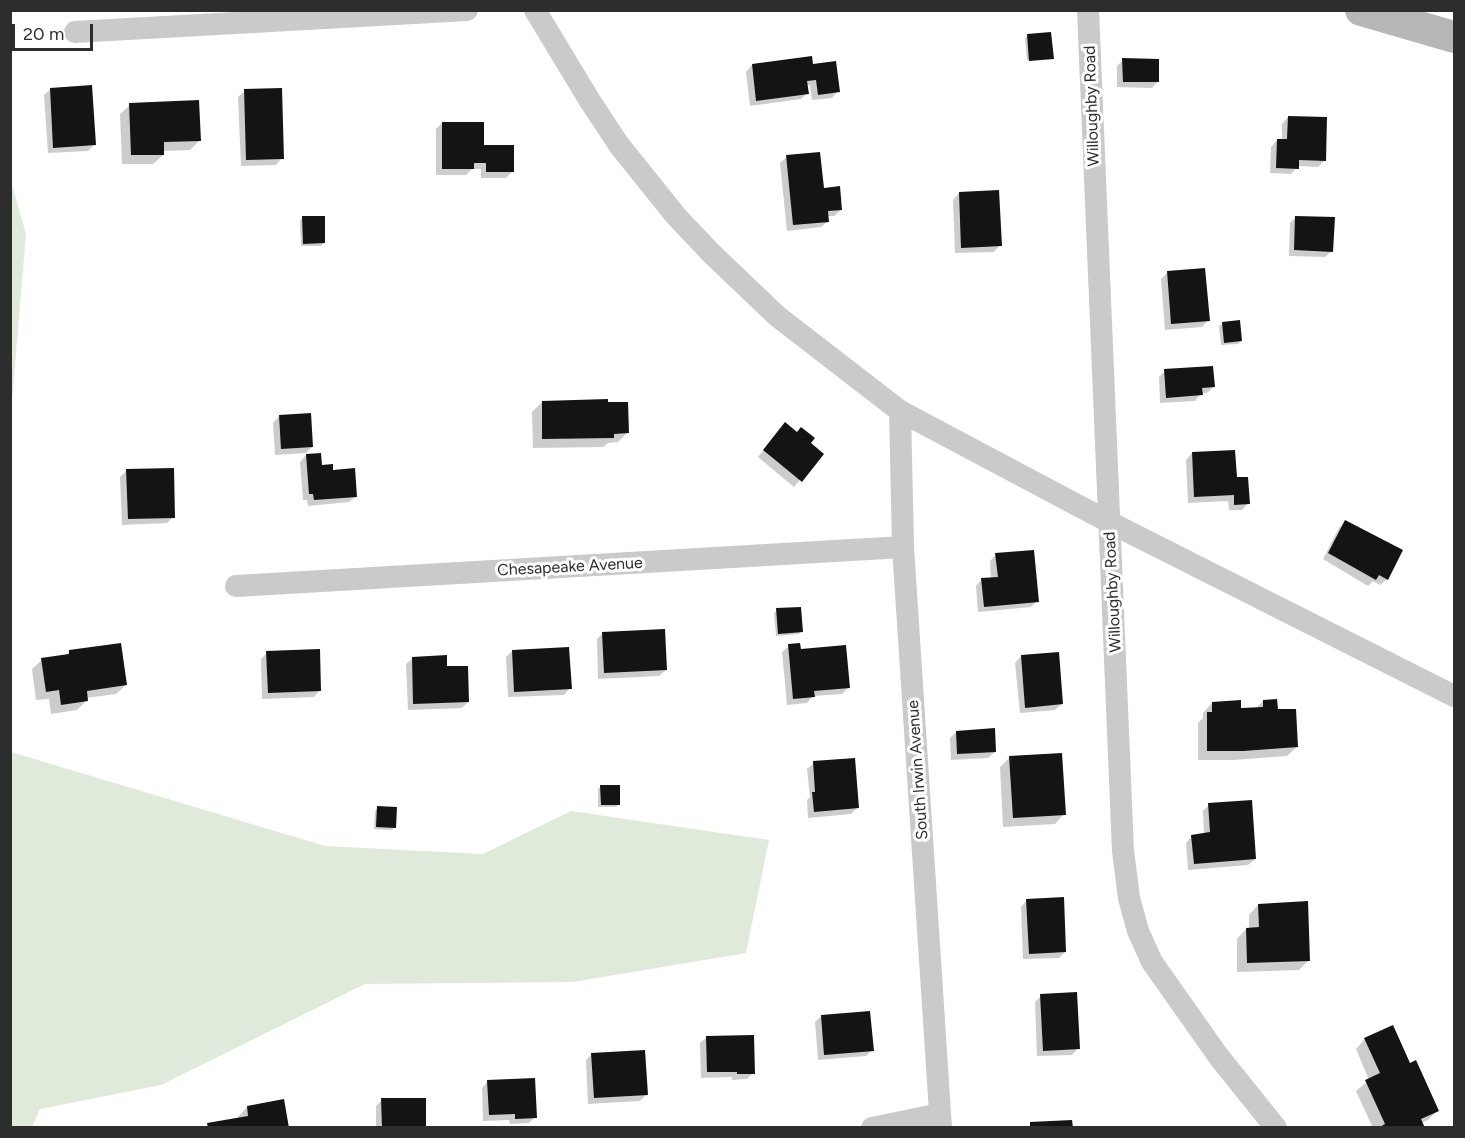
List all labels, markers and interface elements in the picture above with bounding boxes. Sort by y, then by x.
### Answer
scale bar [15,12,96,50]
text: 20 m [23,23,64,45]
street label: Willoughby Road [1080,45,1104,167]
street label: Willoughby Road [1100,531,1126,653]
street label: Chesapeake Avenue [497,554,643,580]
street label: South Irwin Avenue [904,700,932,840]

